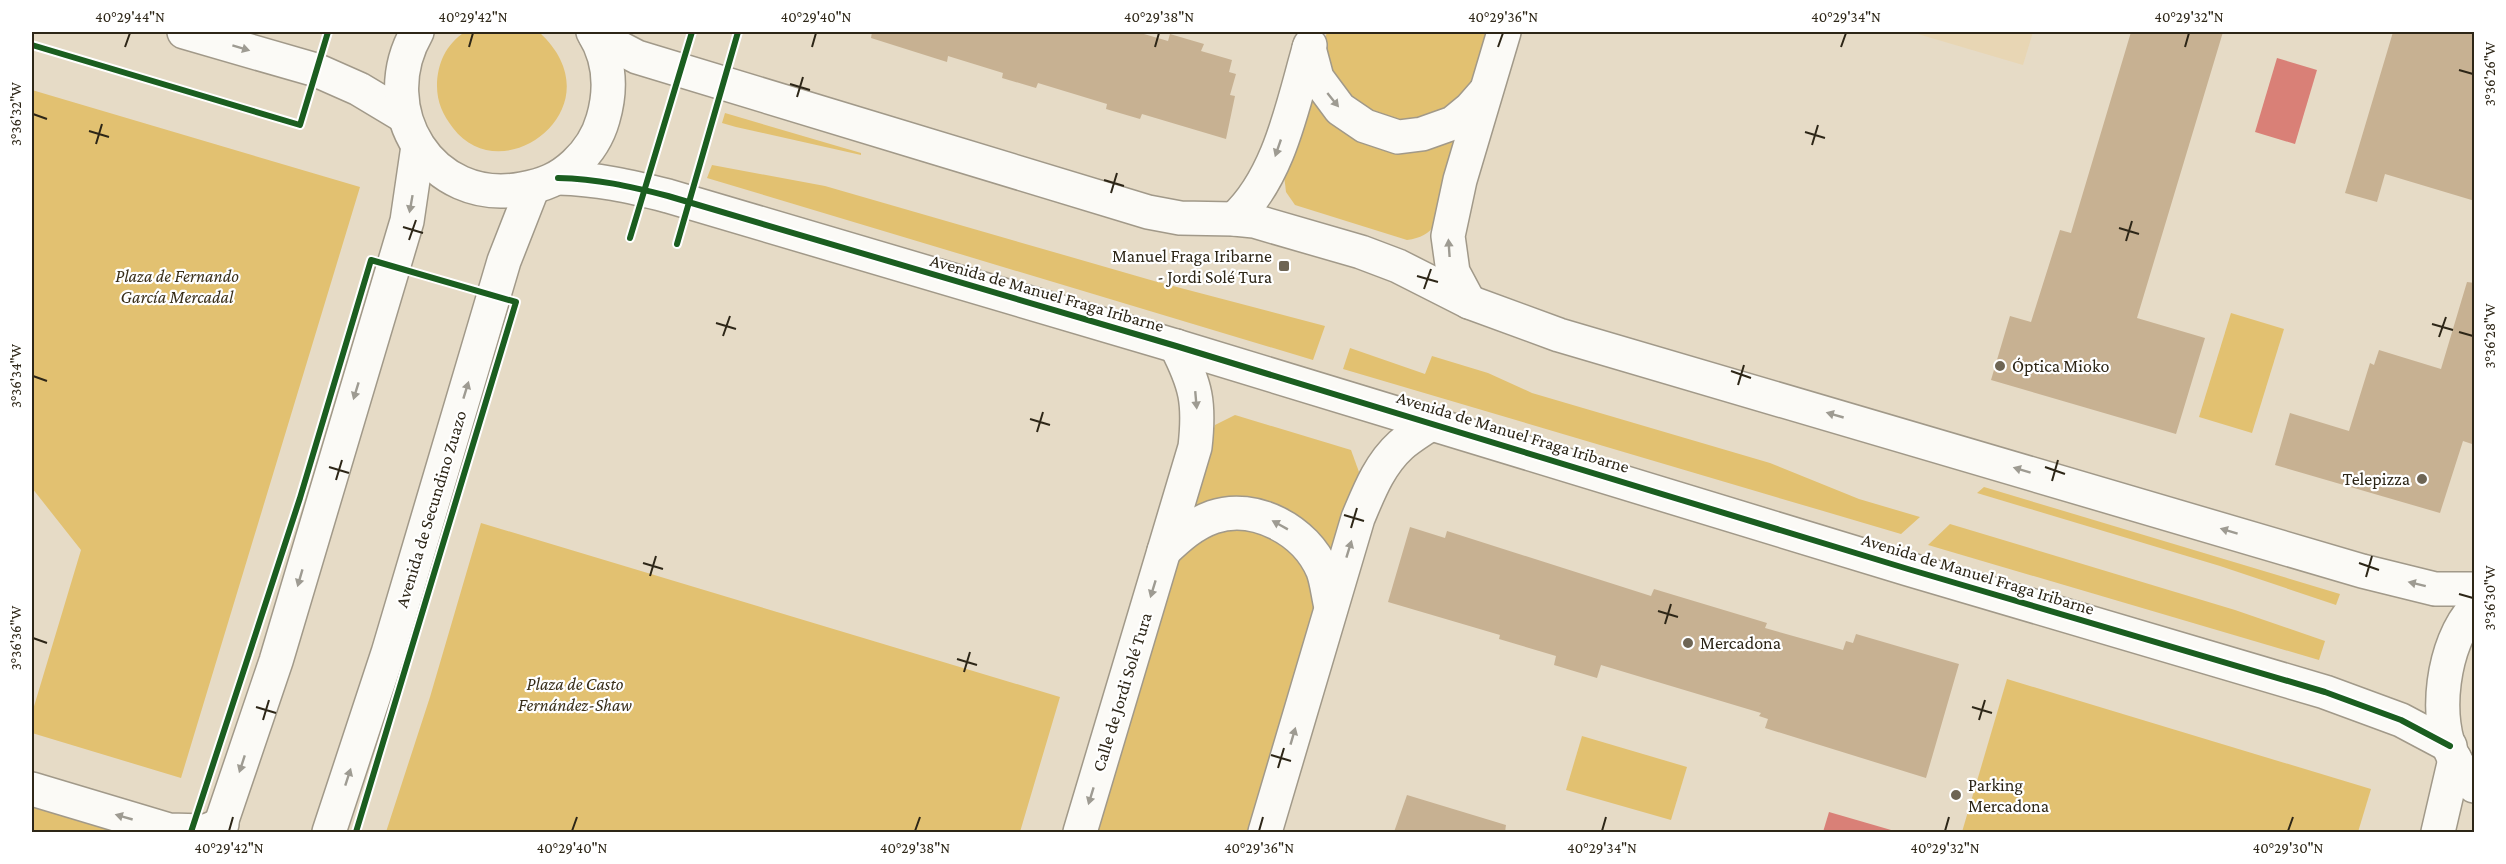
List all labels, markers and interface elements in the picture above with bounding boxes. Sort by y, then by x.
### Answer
text: 40°29'44"N [95,9,165,25]
text: 40°29'42"N [438,9,508,25]
text: 40°29'40"N [781,9,852,25]
text: 40°29'38"N [1124,9,1194,25]
text: 40°29'36"N [1468,9,1538,25]
text: 40°29'34"N [1811,9,1881,25]
text: 40°29'32"N [2154,9,2224,25]
text: 3°36'26"W [2482,41,2498,106]
one-way arrow [232,44,250,53]
text: 3°36'32"W [8,82,24,146]
one-way arrow [1327,92,1340,108]
one-way arrow [1273,139,1282,157]
one-way arrow [406,195,415,214]
one-way arrow [1444,239,1454,258]
place label: Manuel Fraga Iribarne - Jordi Solé Tura [1112,246,1272,287]
street label: Avenida de Manuel Fraga Iribarne [928,250,1166,336]
marker: Manuel Fraga Iribarne - Jordi Solé Tura [1277,259,1291,273]
park label: Plaza de Fernando García Mercadal [115,266,239,307]
text: 3°36'28"W [2482,303,2498,369]
text: 3°36'34"W [8,344,24,408]
place label: Óptica Mioko [2012,356,2109,376]
marker: Óptica Mioko [1993,359,2007,373]
one-way arrow [462,381,471,399]
one-way arrow [351,382,360,400]
street label: Avenida de Manuel Fraga Iribarne [1394,387,1632,477]
one-way arrow [1191,391,1201,410]
street label: Avenida de Secundino Zuazo [391,408,471,610]
one-way arrow [1826,410,1844,419]
one-way arrow [2013,465,2031,474]
place label: Telepizza [2343,469,2410,489]
marker: Telepizza [2415,472,2429,486]
one-way arrow [1271,520,1288,530]
one-way arrow [2220,526,2238,535]
street label: Avenida de Manuel Fraga Iribarne [1859,529,2097,619]
one-way arrow [1345,540,1354,558]
text: 3°36'30"W [2482,565,2498,631]
one-way arrow [295,569,304,587]
one-way arrow [2408,579,2426,589]
one-way arrow [1148,580,1157,598]
text: 3°36'36"W [8,606,24,670]
street label: Calle de Jordi Solé Tura [1088,610,1156,774]
place label: Mercadona [1700,633,1781,653]
marker: Mercadona [1681,636,1695,650]
park label: Plaza de Casto Fernández-Shaw [518,674,632,715]
one-way arrow [1289,727,1298,745]
one-way arrow [237,755,246,773]
one-way arrow [343,768,353,786]
place label: Parking Mercadona [1968,775,2049,816]
one-way arrow [1086,787,1095,805]
marker: Parking Mercadona [1949,788,1963,802]
one-way arrow [115,812,133,821]
text: 40°29'42"N [194,840,264,856]
text: 40°29'40"N [537,840,608,856]
text: 40°29'38"N [880,840,950,856]
text: 40°29'36"N [1224,840,1294,856]
text: 40°29'34"N [1567,840,1637,856]
text: 40°29'32"N [1910,840,1980,856]
text: 40°29'30"N [2253,840,2324,856]

